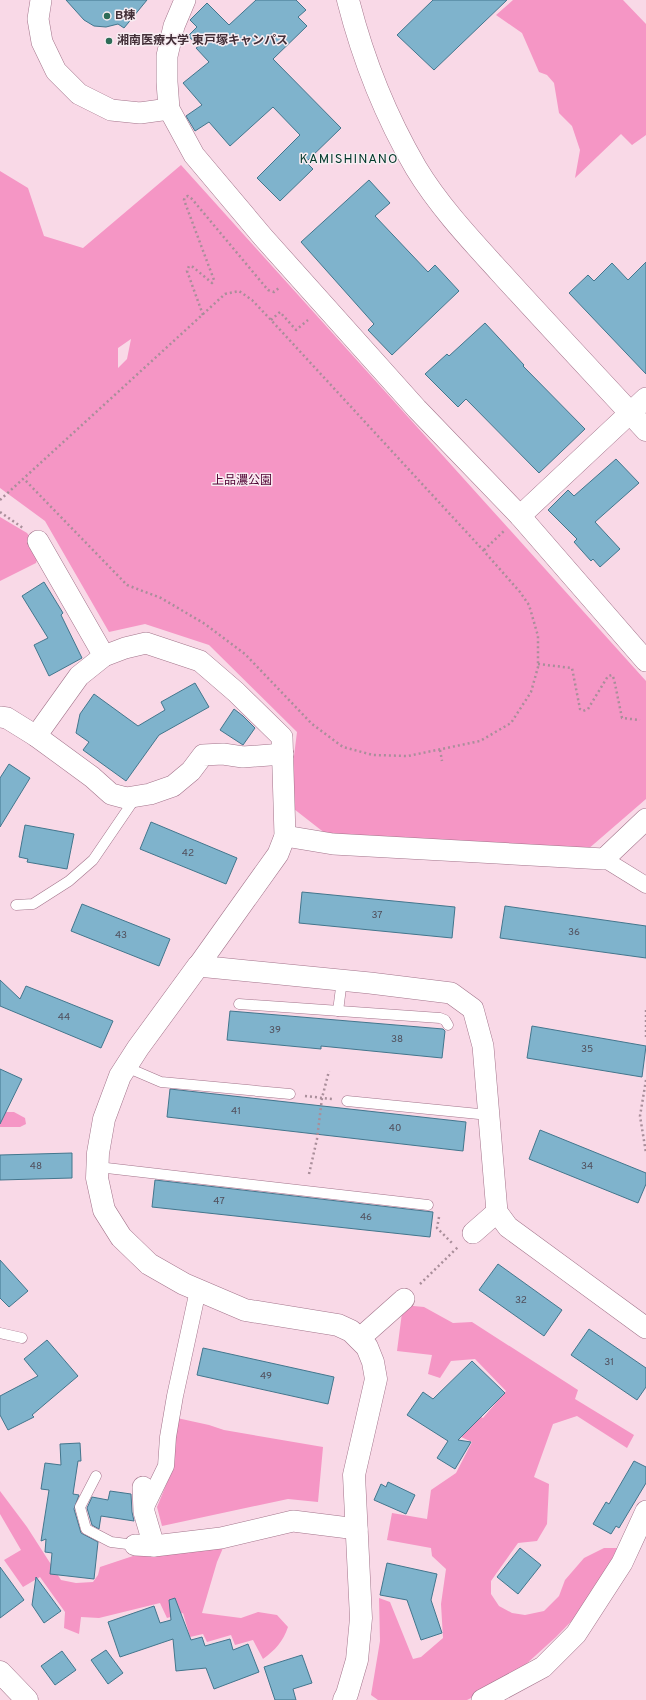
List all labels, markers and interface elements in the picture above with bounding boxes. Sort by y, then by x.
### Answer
place label: B棟 [115,8,135,24]
marker: B棟 [102,11,112,21]
place label: 湘南医療大学 東戸塚キャンパス [117,33,288,49]
marker: 湘南医療大学 東戸塚キャンパス [104,36,114,46]
district label: KAMISHINANO [300,152,398,168]
park label: 上品濃公園 [212,473,272,489]
house number: 42 [182,847,194,860]
house number: 37 [371,909,383,922]
house number: 36 [568,926,580,939]
house number: 43 [115,929,127,942]
house number: 44 [58,1011,70,1024]
house number: 39 [269,1024,281,1037]
house number: 38 [391,1033,403,1046]
house number: 35 [581,1043,593,1056]
house number: 41 [231,1105,241,1118]
house number: 40 [389,1122,401,1135]
house number: 48 [30,1160,42,1173]
house number: 34 [581,1160,593,1173]
house number: 47 [213,1195,225,1208]
house number: 46 [360,1211,372,1224]
house number: 32 [515,1294,527,1307]
house number: 31 [604,1356,614,1369]
house number: 49 [260,1370,272,1383]

